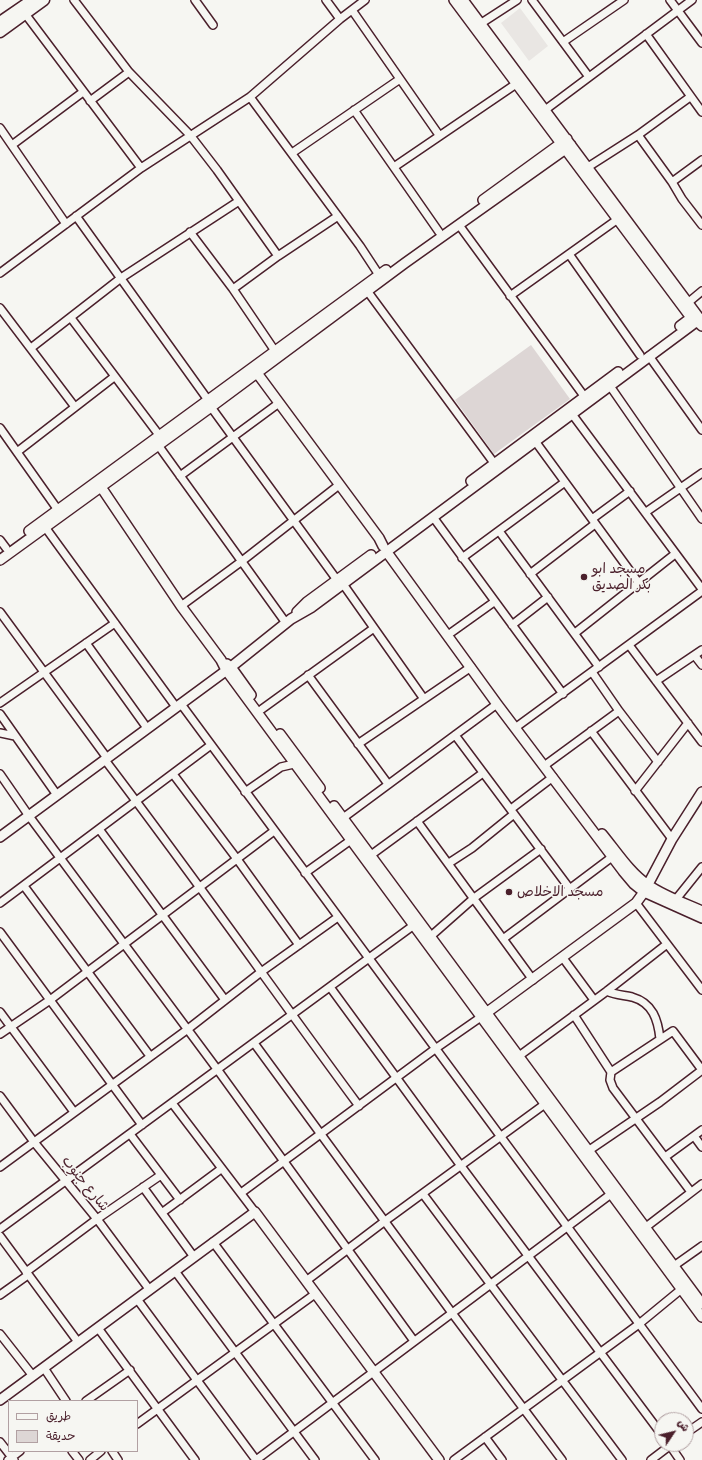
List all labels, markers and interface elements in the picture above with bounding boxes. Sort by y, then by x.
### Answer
place label: مسجد ابو بكر الصديق [592,561,651,594]
marker: مسجد ابو بكر الصديق [579,572,589,582]
place label: مسجد الاخلاص [517,884,603,900]
marker: مسجد الاخلاص [504,887,514,897]
street label: شارع جنوب [58,1153,112,1215]
legend [8,1400,138,1452]
text: طريق [46,1405,71,1427]
north arrow [654,1412,694,1452]
text: ش [672,1415,695,1436]
text: حديقة [46,1425,75,1447]

